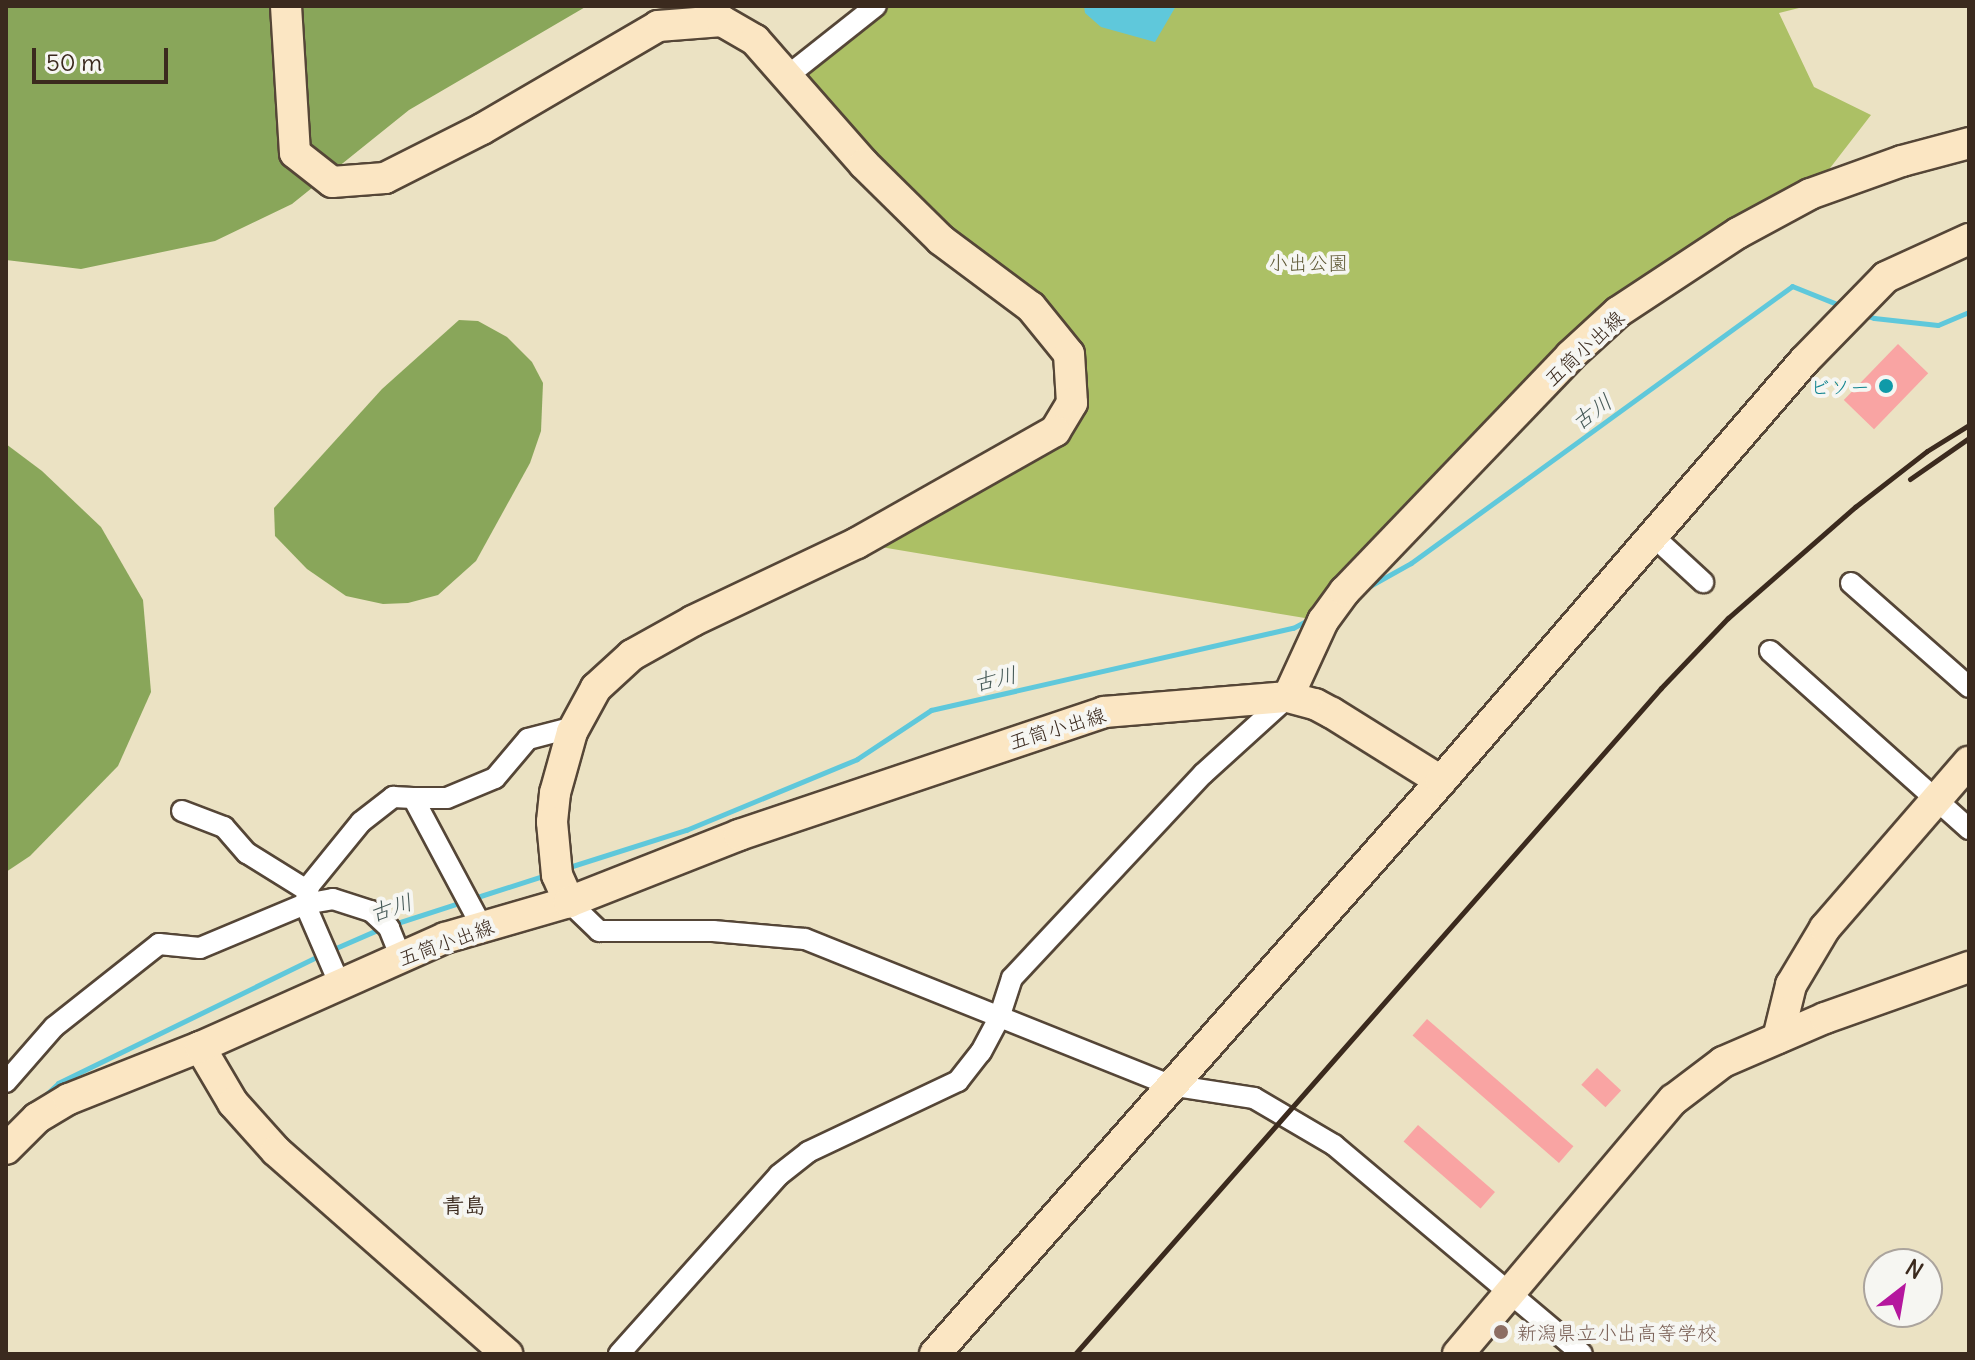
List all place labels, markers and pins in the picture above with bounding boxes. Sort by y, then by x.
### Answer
place label: ビソー [1810,374,1870,398]
marker: ビソー [1877,377,1895,395]
place label: 新潟県立小出高等学校 [1517,1320,1717,1344]
marker: 新潟県立小出高等学校 [1492,1323,1510,1341]

